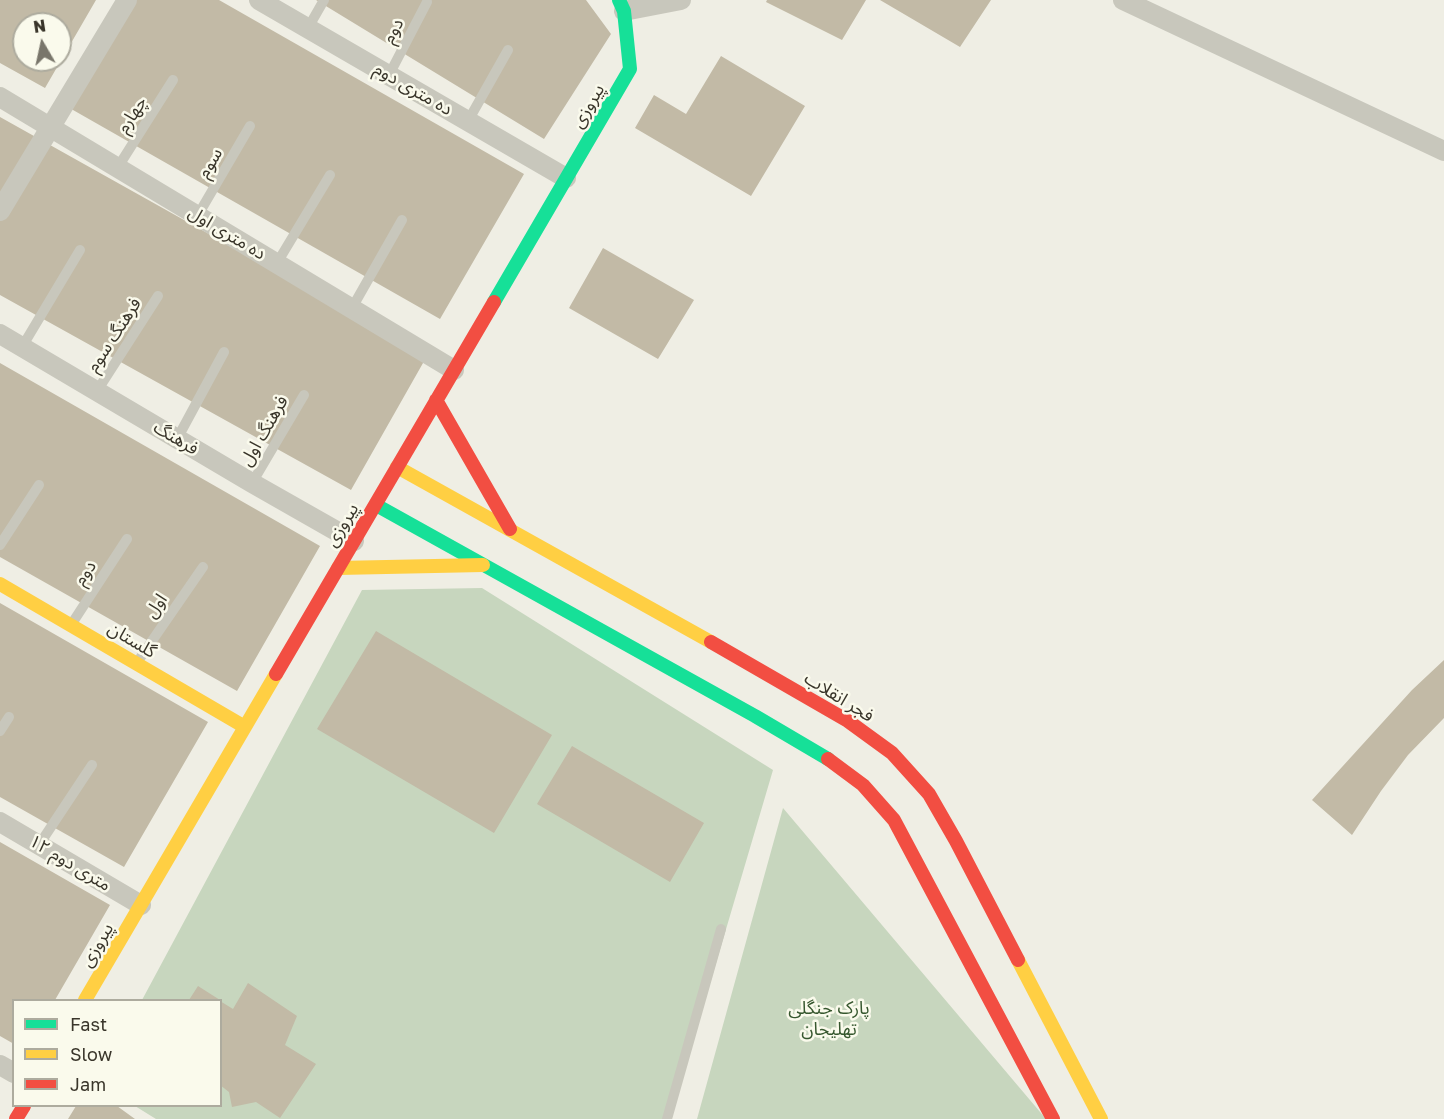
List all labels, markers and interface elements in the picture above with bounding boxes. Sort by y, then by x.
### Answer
north arrow [12,12,72,72]
text: N [32,15,47,37]
street label: دوم [378,15,408,47]
street label: ده متری دوم [370,58,456,120]
street label: پیروزی [567,80,609,132]
street label: چهارم [112,93,152,137]
street label: سوم [193,144,227,182]
street label: ده متری اول [184,201,270,265]
street label: فرهنگ سوم [82,294,146,376]
street label: فرهنگ اول [235,392,293,470]
street label: فرهنگ [150,416,202,460]
street label: پیروزی [320,499,364,551]
street label: دوم [69,556,101,590]
street label: اول [140,590,172,622]
street label: گلستان [104,617,160,663]
street label: فجر انقلاب [800,667,878,727]
street label: ۱۲ متری دوم [25,830,115,896]
street label: پیروزی [76,919,118,971]
park label: پارک جنگلی تهلیجان [788,997,870,1040]
legend [12,999,222,1107]
text: Fast [70,1013,107,1035]
text: Slow [70,1043,112,1065]
text: Jam [70,1073,106,1095]

